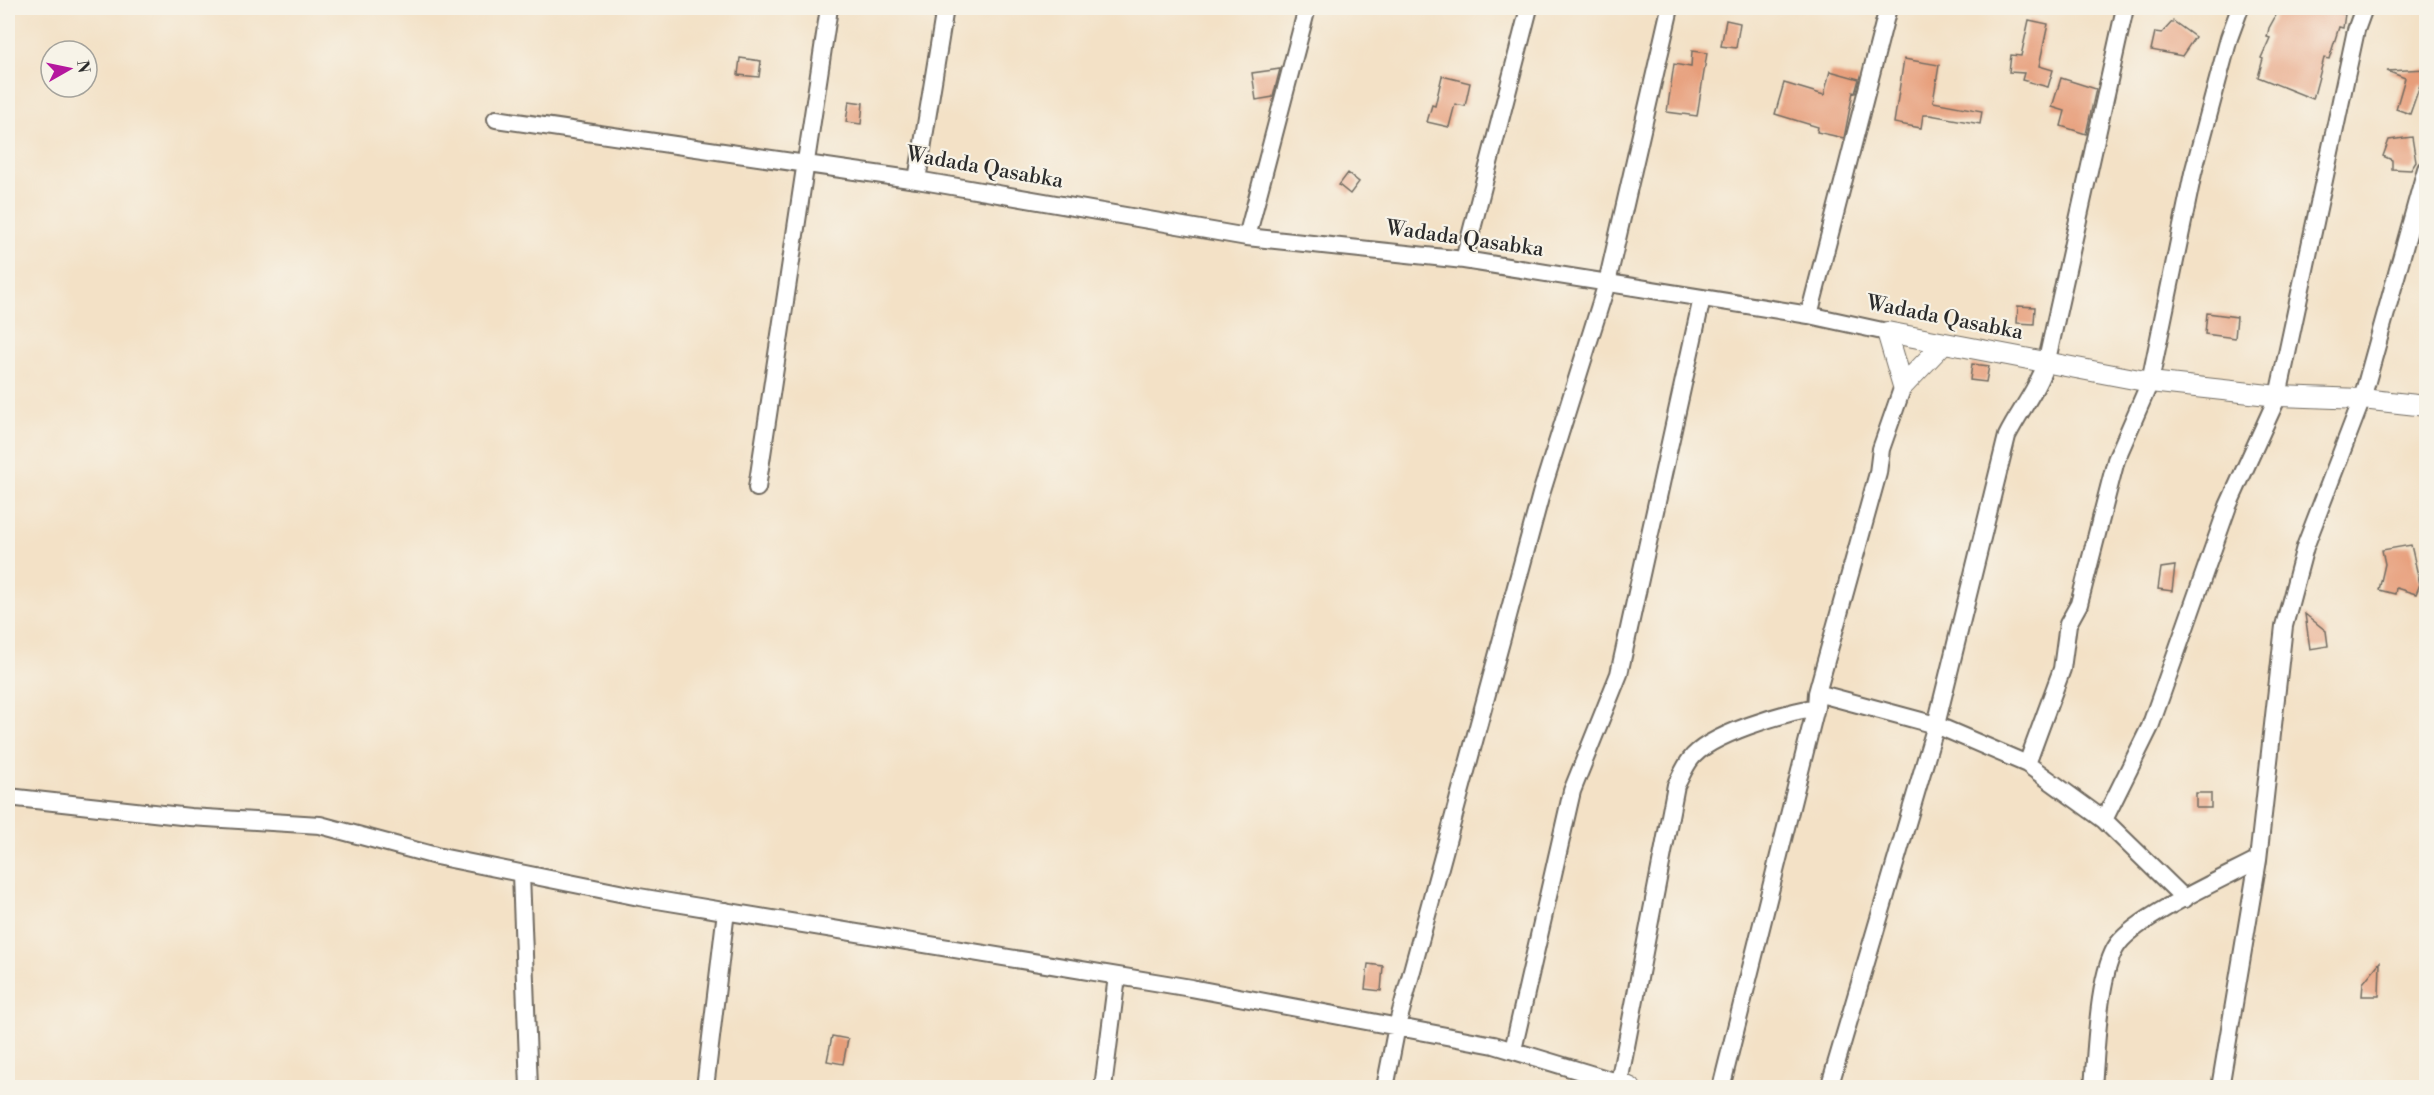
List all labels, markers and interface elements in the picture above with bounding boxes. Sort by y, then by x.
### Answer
north arrow [39,39,99,99]
text: N [72,59,94,75]
street label: Wadada Qasabka [903,141,1066,195]
street label: Wadada Qasabka [1383,215,1546,263]
street label: Wadada Qasabka [1863,290,2026,346]

